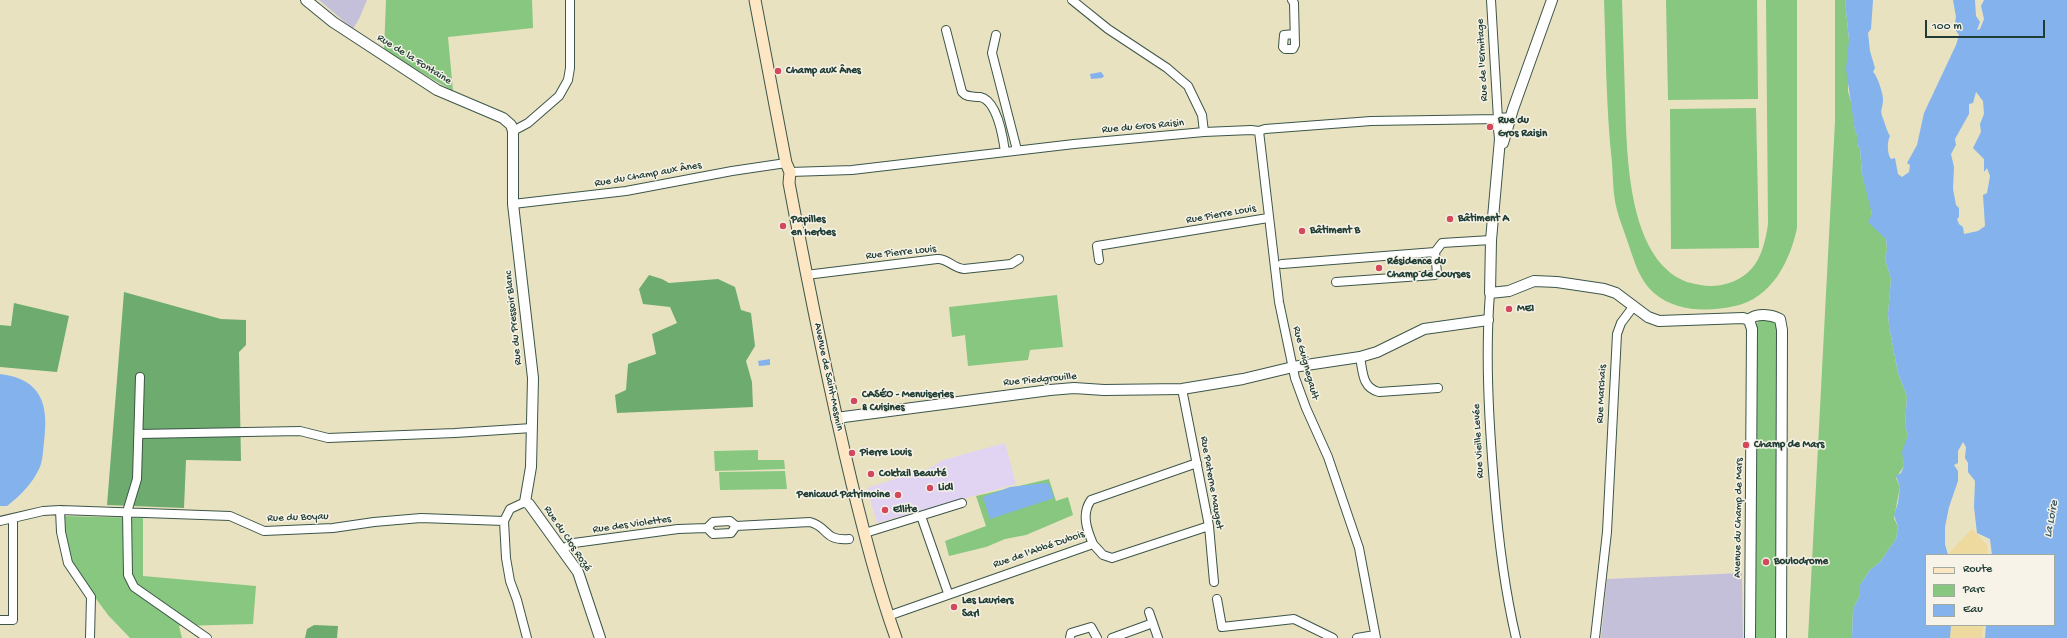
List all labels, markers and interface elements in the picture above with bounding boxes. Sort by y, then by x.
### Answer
scale bar [1927,12,2047,38]
street label: Rue de l'Ermitage [1474,18,1492,102]
text: 100 m [1932,20,1962,34]
street label: Rue de la Fontaine [374,32,454,88]
place label: Champ aux Ânes [786,64,861,78]
marker: Champ aux Ânes [773,66,783,76]
place label: Rue du Gros Raisin [1498,114,1547,140]
street label: Rue du Gros Raisin [1101,117,1185,137]
marker: Rue du Gros Raisin [1485,122,1495,132]
street label: Rue du Champ aux Ânes [594,159,702,191]
street label: Rue Pierre Louis [1185,202,1257,228]
place label: Bâtiment A [1458,212,1509,226]
place label: Papilles en herbes [791,213,836,239]
marker: Bâtiment A [1445,214,1455,224]
marker: Papilles en herbes [778,221,788,231]
place label: Bâtiment B [1310,224,1360,238]
marker: Bâtiment B [1297,226,1307,236]
street label: Rue Pierre Louis [865,243,937,263]
place label: Résidence du Champ de Courses [1387,255,1470,281]
marker: Résidence du Champ de Courses [1374,263,1384,273]
street label: Rue du Pressoir Blanc [502,270,526,366]
place label: MEI [1517,302,1534,316]
marker: MEI [1504,304,1514,314]
street label: Avenue de Saint-Mesmin [810,322,846,432]
street label: Rue Guignegault [1289,325,1321,401]
street label: Rue Marchais [1594,364,1610,424]
street label: Rue Piedgrouille [1003,370,1077,390]
place label: CASÉO - Menuiseries & Cuisines [862,388,954,414]
marker: CASÉO - Menuiseries & Cuisines [849,396,859,406]
street label: Rue Vieille Levée [1470,403,1488,479]
street label: Rue Paterne Mauget [1196,435,1226,531]
place label: Champ de Mars [1754,438,1824,452]
marker: Champ de Mars [1741,440,1751,450]
place label: Pierre Louis [860,446,912,460]
marker: Pierre Louis [847,448,857,458]
street label: Avenue du Champ de Mars [1731,458,1747,578]
place label: Coktail Beauté [879,467,946,481]
marker: Coktail Beauté [866,469,876,479]
place label: Lidl [938,481,953,495]
marker: Lidl [925,483,935,493]
place label: Penicaud Patrimoine [797,488,890,502]
marker: Penicaud Patrimoine [893,490,903,500]
water label: La Loire [2042,499,2062,539]
place label: Ellite [893,503,917,517]
street label: Rue du Clos Rozé [540,504,594,574]
marker: Ellite [880,505,890,515]
street label: Rue du Boyau [267,510,329,526]
street label: Rue des Violettes [592,513,672,537]
street label: Rue de l'Abbé Dubois [992,528,1086,572]
legend [1925,554,2055,626]
place label: Boulodrome [1774,555,1828,569]
marker: Boulodrome [1761,557,1771,567]
text: Route [1963,563,1992,577]
text: Parc [1963,583,1985,597]
place label: Les Lauriers Sarl [962,594,1014,620]
marker: Les Lauriers Sarl [949,602,959,612]
text: Eau [1963,603,1983,617]

